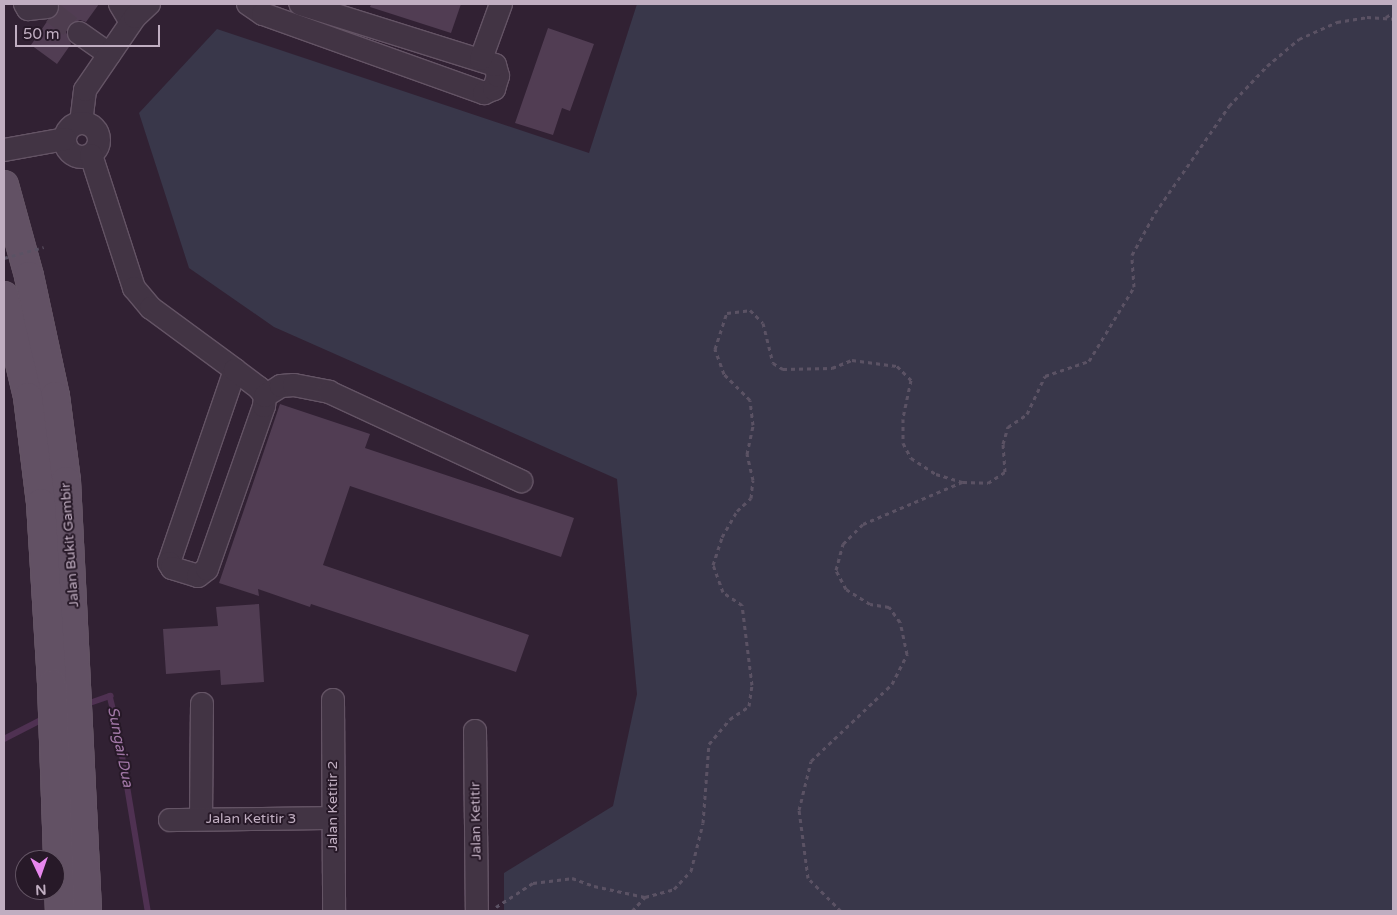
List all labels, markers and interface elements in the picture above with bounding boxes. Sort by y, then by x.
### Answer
scale bar [18,15,162,47]
text: 50 m [23,25,60,43]
street label: Jalan Bukit Gambir [57,482,83,608]
water label: Sungai Dua [103,705,137,789]
street label: Jalan Ketitir 2 [325,761,341,851]
street label: Jalan Ketitir [467,782,485,860]
street label: Jalan Ketitir 3 [206,811,296,827]
north arrow [15,850,65,900]
text: N [35,881,47,898]

